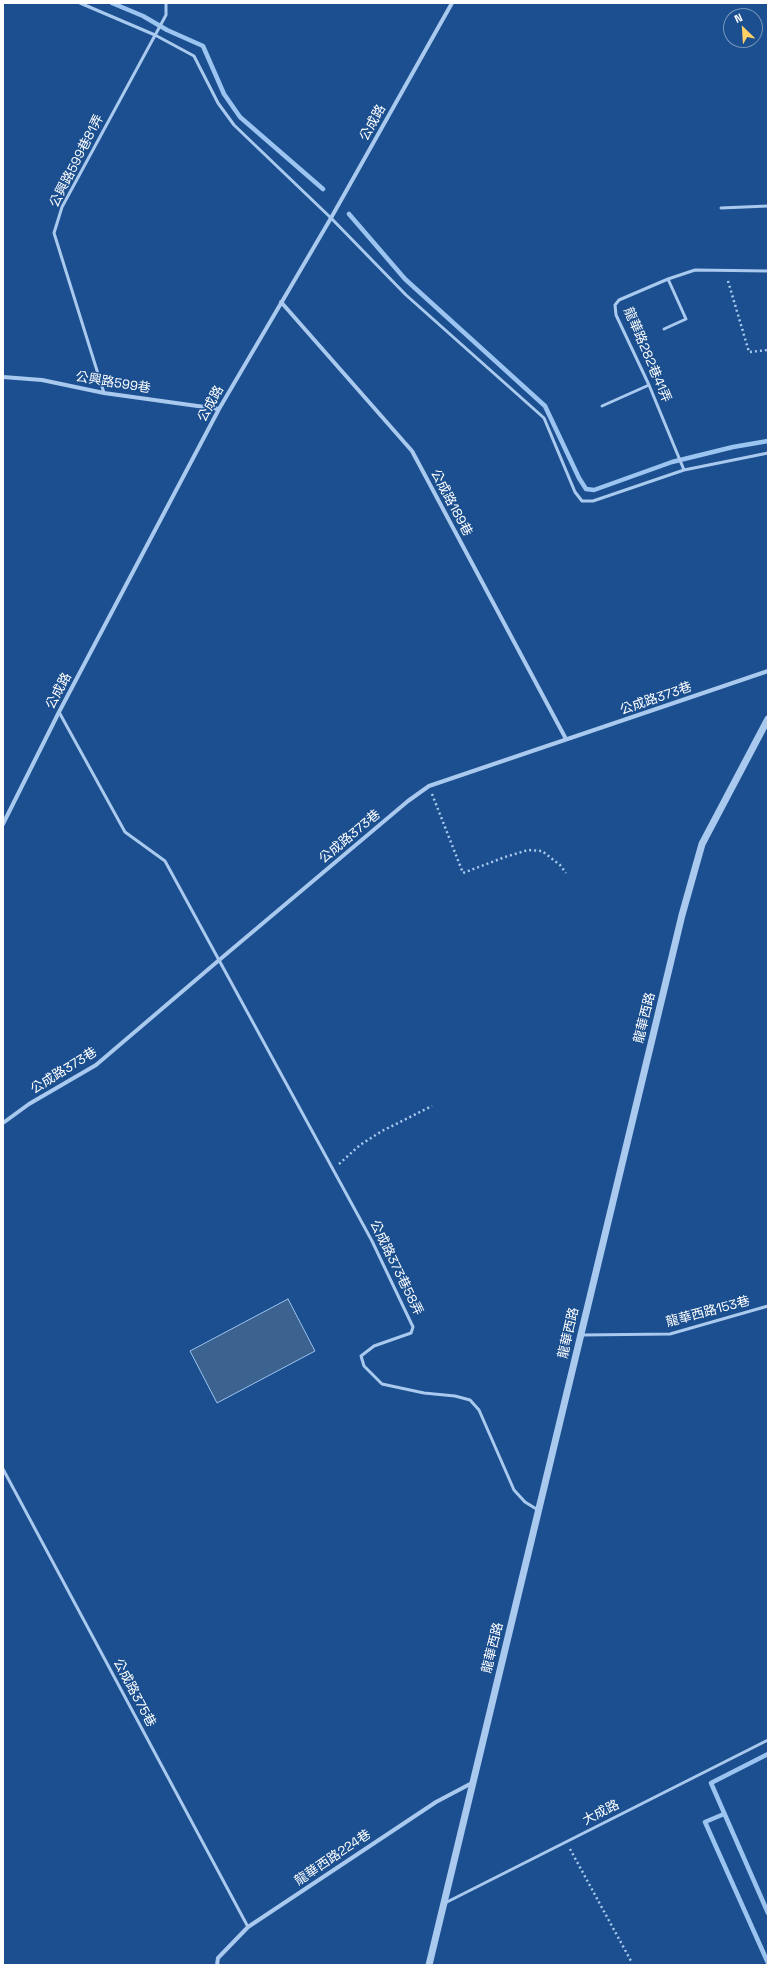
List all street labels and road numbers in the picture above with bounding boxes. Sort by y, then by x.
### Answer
street label: 公成路 [357,102,389,144]
street label: 公興路599巷81弄 [47,112,107,210]
street label: 龍華路282巷41弄 [620,305,674,405]
street label: 公興路599巷 [74,369,152,397]
street label: 公成路 [195,383,227,425]
street label: 公成路189巷 [427,467,475,539]
street label: 公成路 [43,670,75,712]
street label: 公成路373巷 [618,679,694,719]
street label: 公成路373巷 [316,807,384,867]
street label: 龍華西路 [631,991,659,1045]
street label: 公成路373巷 [28,1045,100,1097]
street label: 公成路373巷58弄 [366,1218,426,1318]
street label: 龍華西路153巷 [664,1293,752,1331]
street label: 龍華西路 [556,1306,582,1360]
street label: 龍華西路 [479,1621,507,1675]
street label: 公成路375巷 [110,1656,158,1730]
street label: 大成路 [580,1797,622,1829]
street label: 龍華西路224巷 [292,1827,374,1889]

